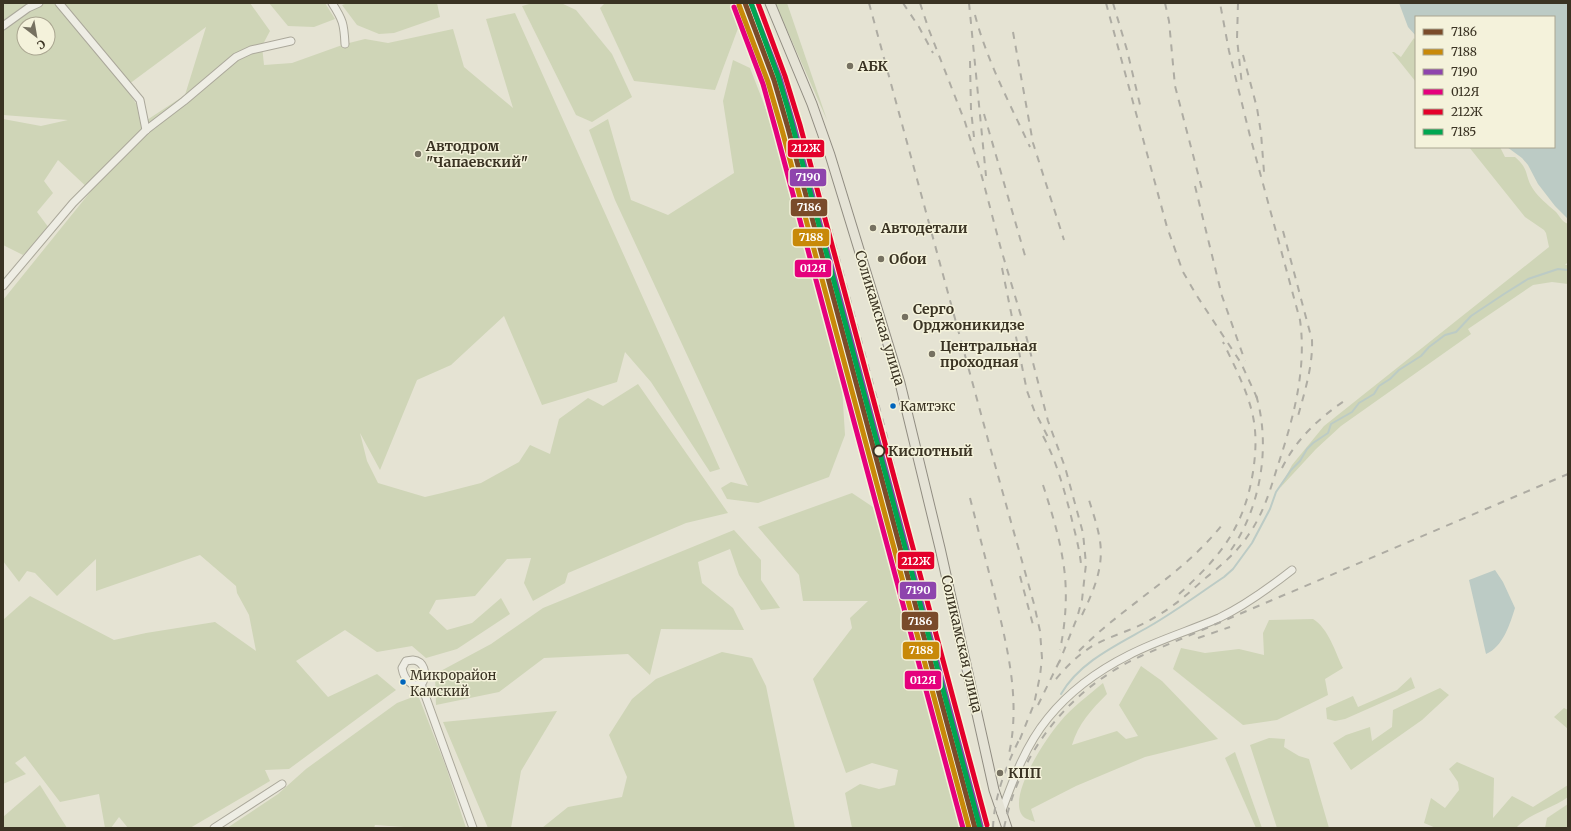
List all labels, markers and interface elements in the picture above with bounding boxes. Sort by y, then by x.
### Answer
north arrow [16,16,56,56]
legend [1415,16,1555,148]
text: 7186 [1451,24,1477,39]
text: С [34,37,48,52]
text: 7188 [1451,44,1477,59]
place label: АБК [857,57,889,75]
marker: АБК [845,61,855,71]
text: 7190 [1451,64,1478,79]
text: 012Я [1451,84,1480,99]
text: 212Ж [1451,104,1483,119]
text: 7185 [1451,124,1476,139]
place label: Автодром "Чапаевский" [425,137,528,171]
line badge: 212Ж [787,139,825,158]
text: 212Ж [791,141,821,155]
marker: Автодром "Чапаевский" [413,149,423,159]
line badge: 7190 [789,168,827,187]
text: 7190 [796,170,821,184]
line badge: 7186 [790,198,828,217]
text: 7186 [797,200,822,214]
place label: Автодетали [880,219,968,237]
marker: Автодетали [868,223,878,233]
line badge: 7188 [792,228,830,247]
text: 7188 [799,230,824,244]
street label: Соликамская улица [851,248,909,388]
place label: Обои [889,250,927,268]
marker: Обои [876,254,886,264]
line badge: 012Я [794,259,832,278]
text: 012Я [800,261,826,275]
place label: Серго Орджоникидзе [913,300,1025,334]
marker: Серго Орджоникидзе [900,312,910,322]
place label: Центральная проходная [940,337,1037,371]
marker: Центральная проходная [927,349,937,359]
place label: Камтэкс [900,398,956,415]
marker: Камтэкс [888,401,898,411]
place label: Кислотный [888,442,973,460]
marker: Кислотный [872,444,886,458]
line badge: 212Ж [897,551,935,570]
text: 212Ж [901,554,931,568]
street label: Соликамская улица [937,573,987,715]
line badge: 7190 [899,581,937,600]
text: 7190 [906,583,931,597]
line badge: 7186 [901,611,939,631]
text: 7186 [908,614,933,628]
line badge: 7188 [902,641,940,660]
text: 7188 [909,643,934,657]
place label: Микрорайон Камский [410,667,496,700]
line badge: 012Я [904,670,942,690]
text: 012Я [910,673,936,687]
marker: Микрорайон Камский [398,677,408,687]
place label: КПП [1008,764,1041,782]
marker: КПП [995,768,1005,778]

